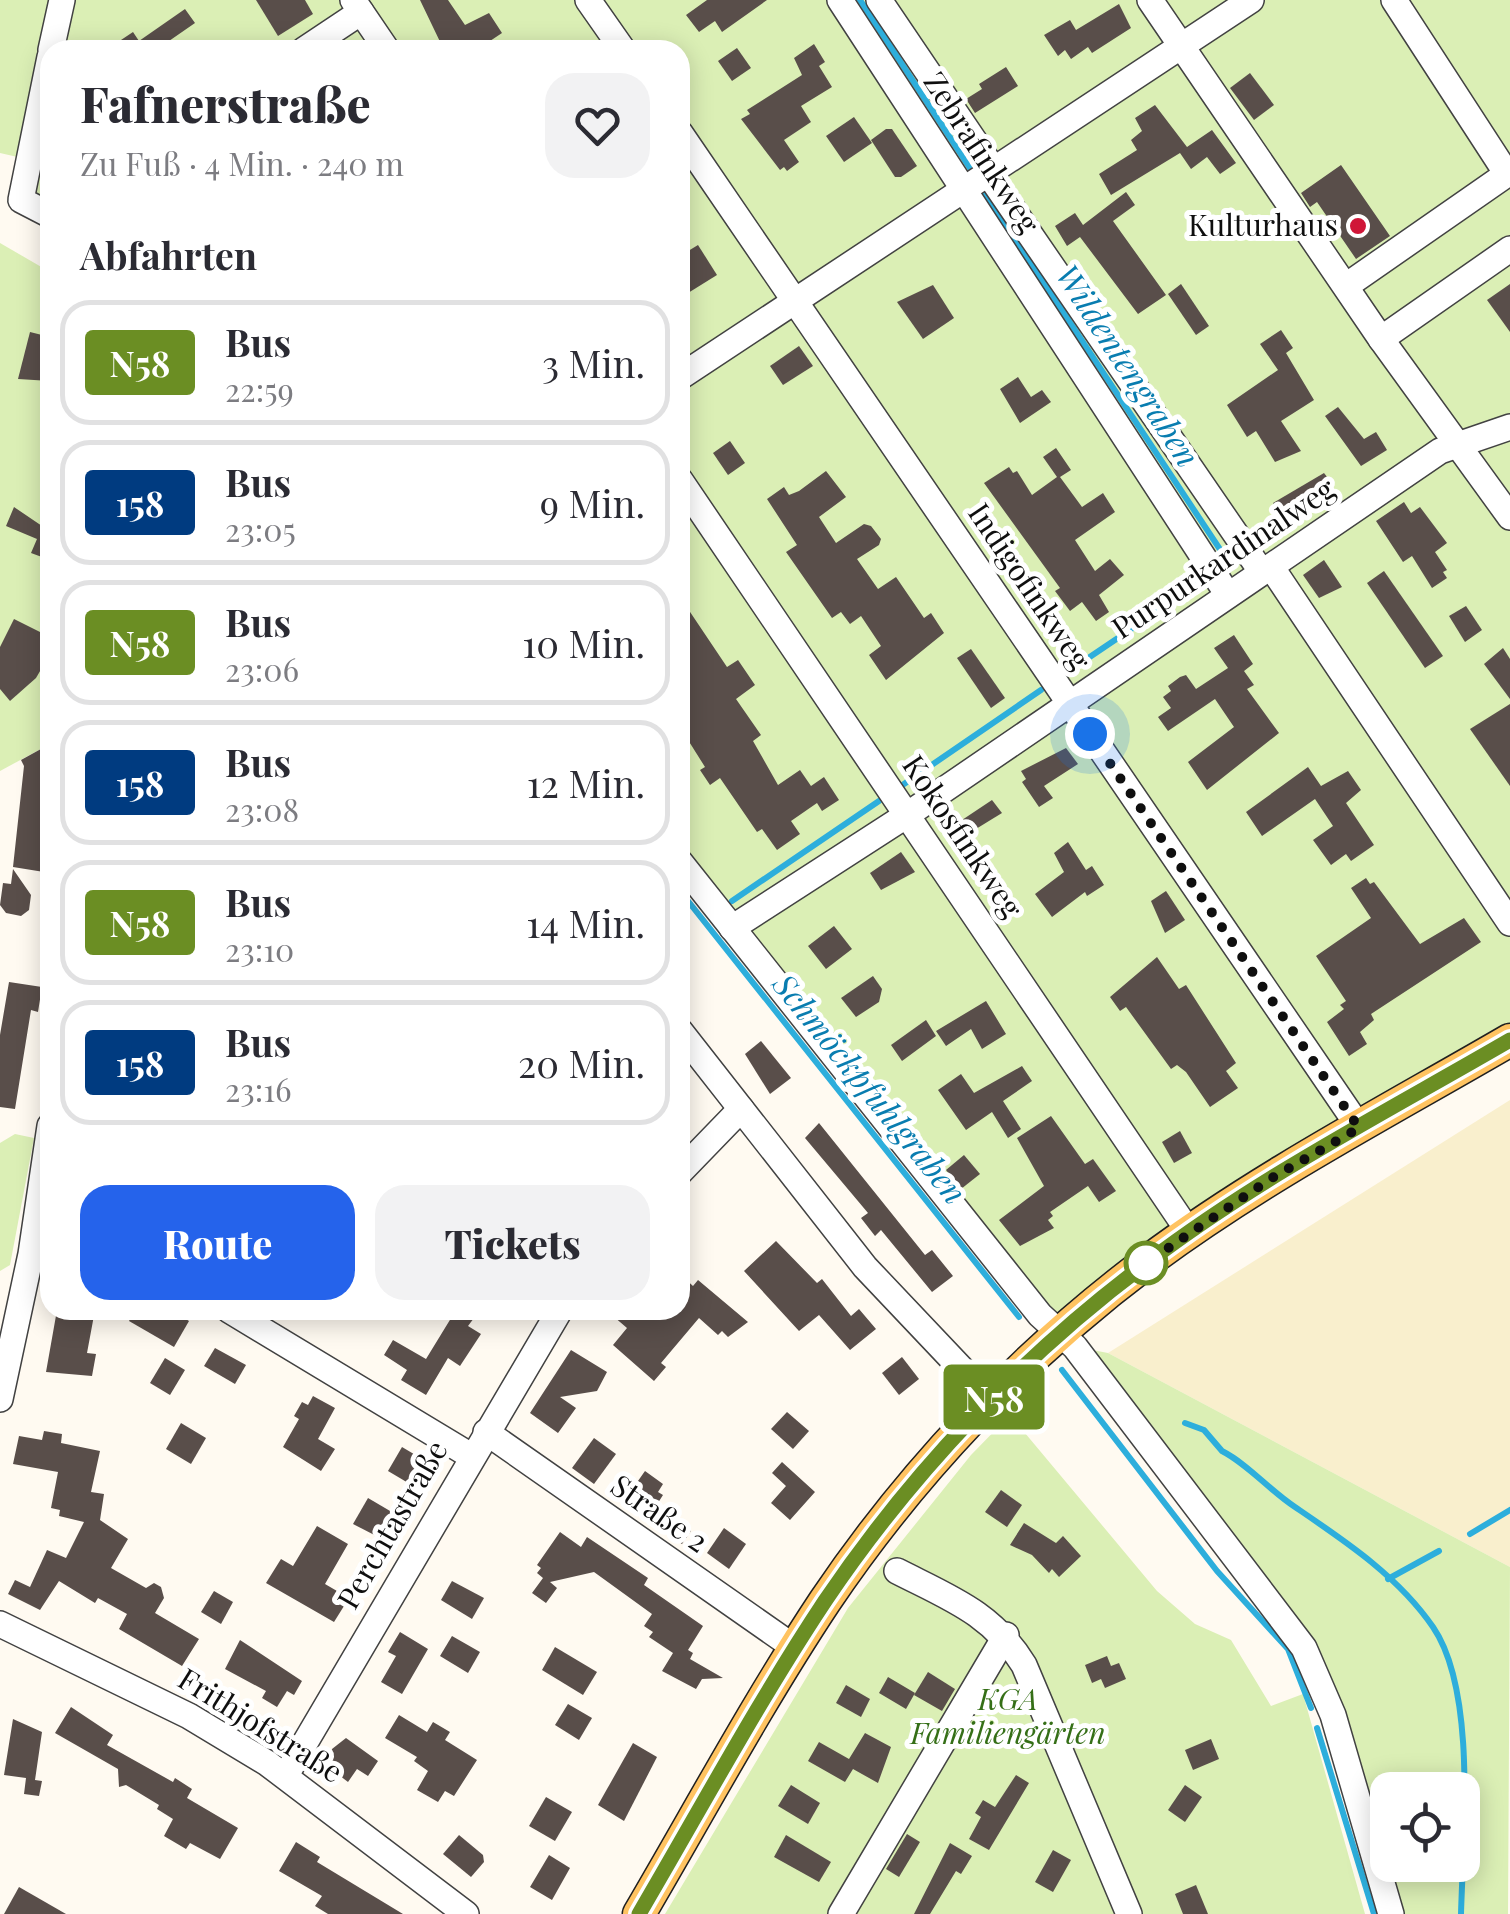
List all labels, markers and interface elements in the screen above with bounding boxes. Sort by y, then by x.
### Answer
street label: Zebrafinkweg [916,63,1050,240]
text: Fafnerstraße [80,71,371,135]
button: heart [545,73,650,178]
text: Zu Fuß · 4 Min. · 240 m [80,141,404,184]
place label: Kulturhaus [1188,204,1338,244]
marker: Kulturhaus [1347,215,1369,237]
text: Abfahrten [80,229,257,280]
water label: Wildentengraben [1048,255,1211,474]
text: Bus [225,316,291,367]
text: 3 Min. [542,337,645,388]
text: N58 [110,339,170,386]
text: 22:59 [225,367,294,410]
text: Bus [225,456,291,507]
street label: Purpurkardinalweg [1103,468,1343,647]
text: 9 Min. [540,477,645,528]
text: 158 [116,479,164,526]
street label: Indigofinkweg [960,495,1101,677]
text: 23:05 [225,507,296,550]
text: Bus [225,596,291,647]
text: 10 Min. [522,617,645,668]
text: N58 [110,619,170,666]
text: 23:06 [225,647,299,690]
your location [1065,709,1115,759]
text: Bus [225,736,291,787]
street label: Kokosfinkweg [894,747,1033,925]
text: 12 Min. [527,757,645,808]
text: 158 [116,759,164,806]
text: 23:08 [225,787,299,830]
text: Bus [225,876,291,927]
text: 14 Min. [526,897,645,948]
text: N58 [110,899,170,946]
text: 23:10 [225,927,294,970]
water label: Schmöckpfuhlgraben [764,962,977,1212]
text: Bus [225,1016,291,1067]
text: 20 Min. [518,1037,645,1088]
text: 158 [116,1039,164,1086]
text: 23:16 [225,1067,292,1110]
button: Route [80,1185,355,1300]
button: Tickets [375,1185,650,1300]
unlabelled marker [1125,1242,1167,1284]
line badge: N58 [936,1364,1052,1430]
text: N58 [964,1374,1024,1421]
street label: Perchtastraße [327,1433,456,1615]
street label: Straße 2 [604,1465,717,1560]
street label: Frithjofstraße [171,1658,351,1791]
park label: KGA Familiengärten [908,1678,1106,1752]
map controls [1370,1772,1480,1882]
button: locate [1370,1772,1480,1882]

